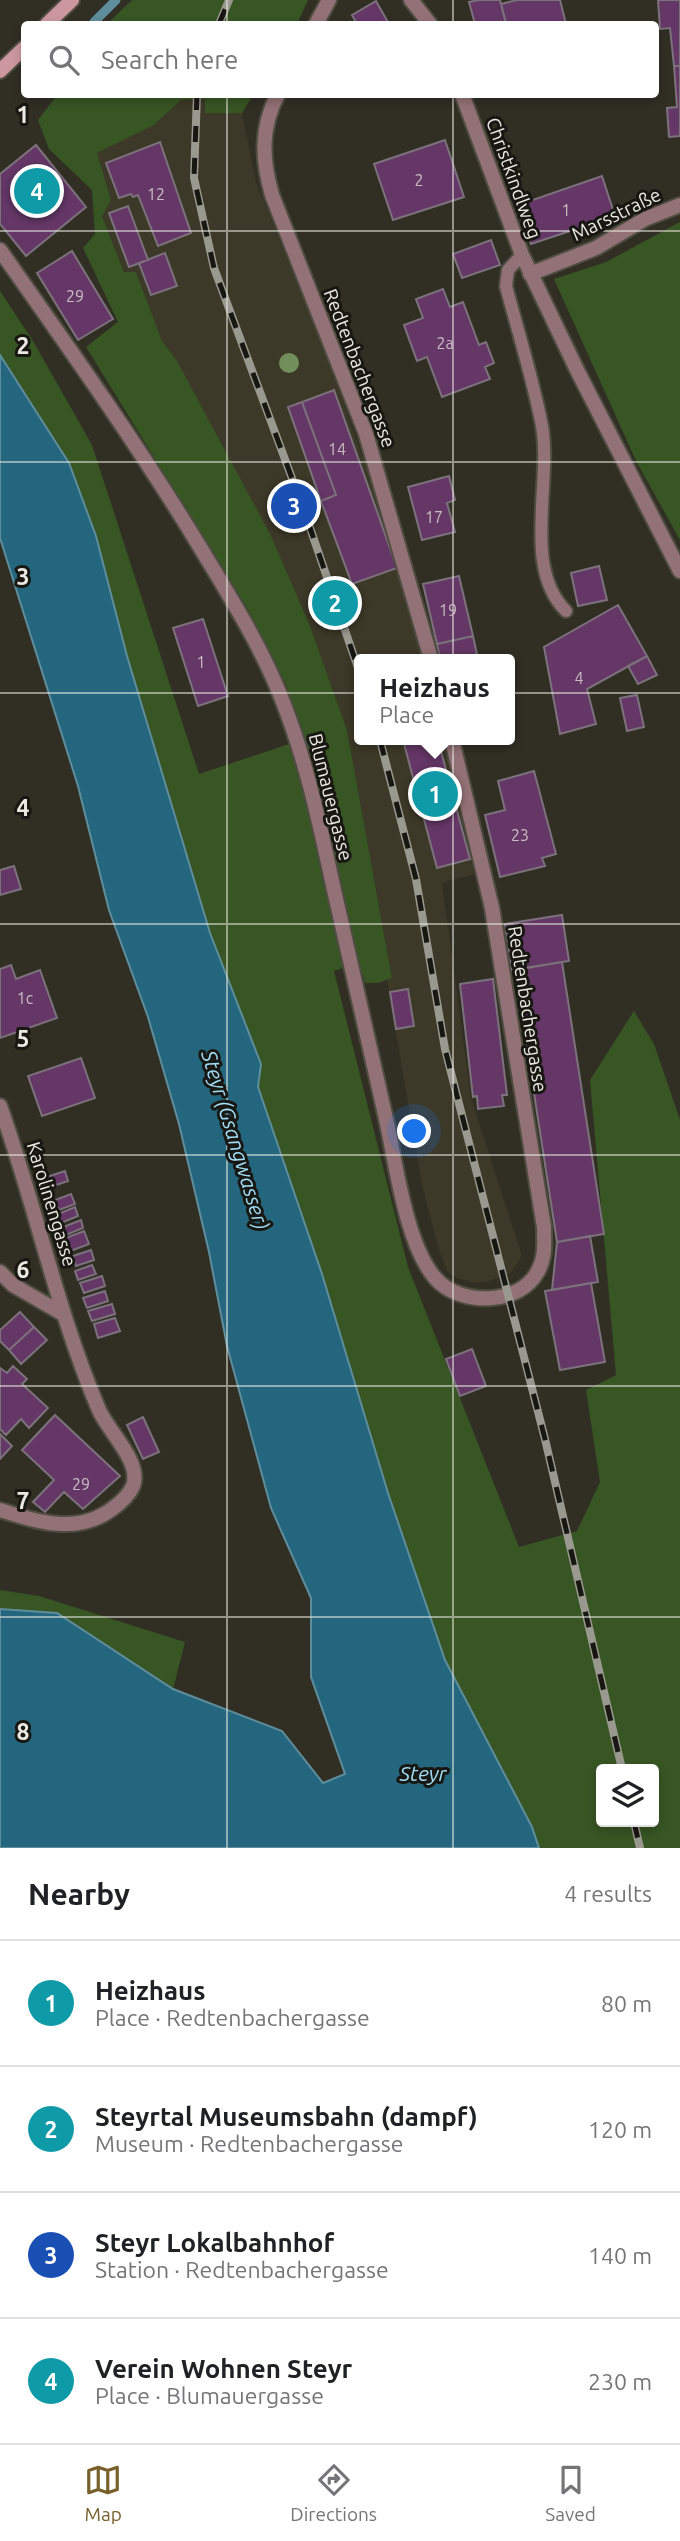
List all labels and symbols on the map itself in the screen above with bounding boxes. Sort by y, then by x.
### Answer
text: 1 [17,102,29,127]
street label: Christkindlweg [482,114,546,242]
pin: 4 [14,165,60,217]
house number: 2 [414,171,424,189]
street label: Marsstraße [568,183,664,245]
house number: 12 [147,185,165,203]
house number: 1 [561,201,571,219]
street label: Redtenbachergasse [320,286,400,450]
house number: 29 [66,287,84,305]
text: 2 [17,333,29,358]
house number: 2a [436,334,454,352]
house number: 14 [328,440,346,458]
pin: 3 [271,480,317,532]
house number: 17 [425,508,443,526]
text: 3 [17,564,29,589]
pin: 2 [312,577,358,629]
house number: 19 [439,601,457,619]
house number: 1 [196,653,206,671]
house number: 4 [574,669,584,687]
street label: Blumauergasse [305,731,357,863]
pin: 1 [412,768,458,820]
text: 4 [17,795,30,820]
house number: 23 [511,826,529,844]
street label: Redtenbachergasse [504,924,552,1094]
house number: 1c [17,989,34,1007]
text: 5 [17,1026,29,1051]
water label: Steyr (Gsangwasser) [197,1046,275,1232]
your location [397,1114,431,1148]
street label: Karolinengasse [23,1139,81,1269]
text: 6 [17,1257,30,1282]
house number: 29 [72,1475,90,1493]
text: 7 [17,1488,29,1513]
text: 8 [17,1719,29,1744]
water label: Steyr [398,1761,448,1785]

